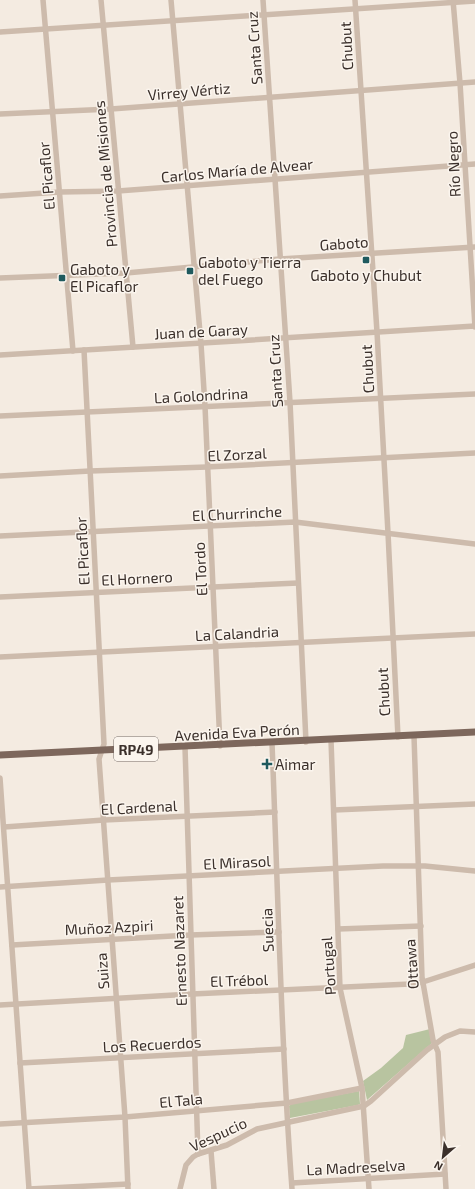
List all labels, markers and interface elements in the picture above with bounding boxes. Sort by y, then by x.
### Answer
street label: Santa Cruz [242,11,266,85]
street label: Chubut [336,21,356,71]
street label: Virrey Vértiz [147,78,231,104]
street label: Provincia de Misiones [90,100,120,248]
street label: Río Negro [442,130,464,198]
street label: El Picaflor [34,141,58,211]
street label: Carlos María de Alvear [160,154,314,186]
street label: Gaboto [319,232,369,254]
place label: Gaboto y Tierra del Fuego [198,253,301,288]
marker: Gaboto y Chubut [361,255,371,265]
place label: Gaboto y El Picaflor [70,260,139,295]
marker: Gaboto y Tierra del Fuego [185,266,195,276]
place label: Gaboto y Chubut [310,266,422,284]
marker: Gaboto y El Picaflor [57,273,67,283]
street label: Juan de Garay [154,320,248,342]
street label: Santa Cruz [264,334,286,408]
street label: Chubut [357,344,377,394]
street label: La Golondrina [153,384,249,406]
street label: El Zorzal [207,443,268,465]
street label: El Churrinche [191,502,283,524]
street label: El Picaflor [71,516,93,586]
street label: El Tordo [190,542,210,596]
street label: El Hornero [101,567,173,589]
street label: La Calandria [195,622,279,644]
street label: Chubut [373,667,393,717]
street label: Avenida Eva Perón [174,720,300,744]
road number: RP49 [114,737,158,761]
place label: Aimar [275,755,315,773]
marker: Aimar [262,759,272,769]
street label: El Cardenal [100,796,178,818]
street label: El Mirasol [203,851,272,873]
street label: Ernesto Nazaret [168,895,190,1007]
street label: Suecia [257,908,277,952]
street label: Muñoz Azpiri [64,916,154,938]
street label: Portugal [317,936,339,996]
street label: Ottawa [400,938,422,990]
street label: Suiza [92,952,112,990]
street label: El Trébol [210,970,269,990]
street label: Los Recuerdos [102,1032,202,1056]
street label: El Tala [158,1089,204,1111]
street label: Vespucio [187,1113,249,1155]
north arrow [423,1137,463,1177]
street label: La Madreselva [306,1155,406,1179]
text: N [431,1159,445,1174]

